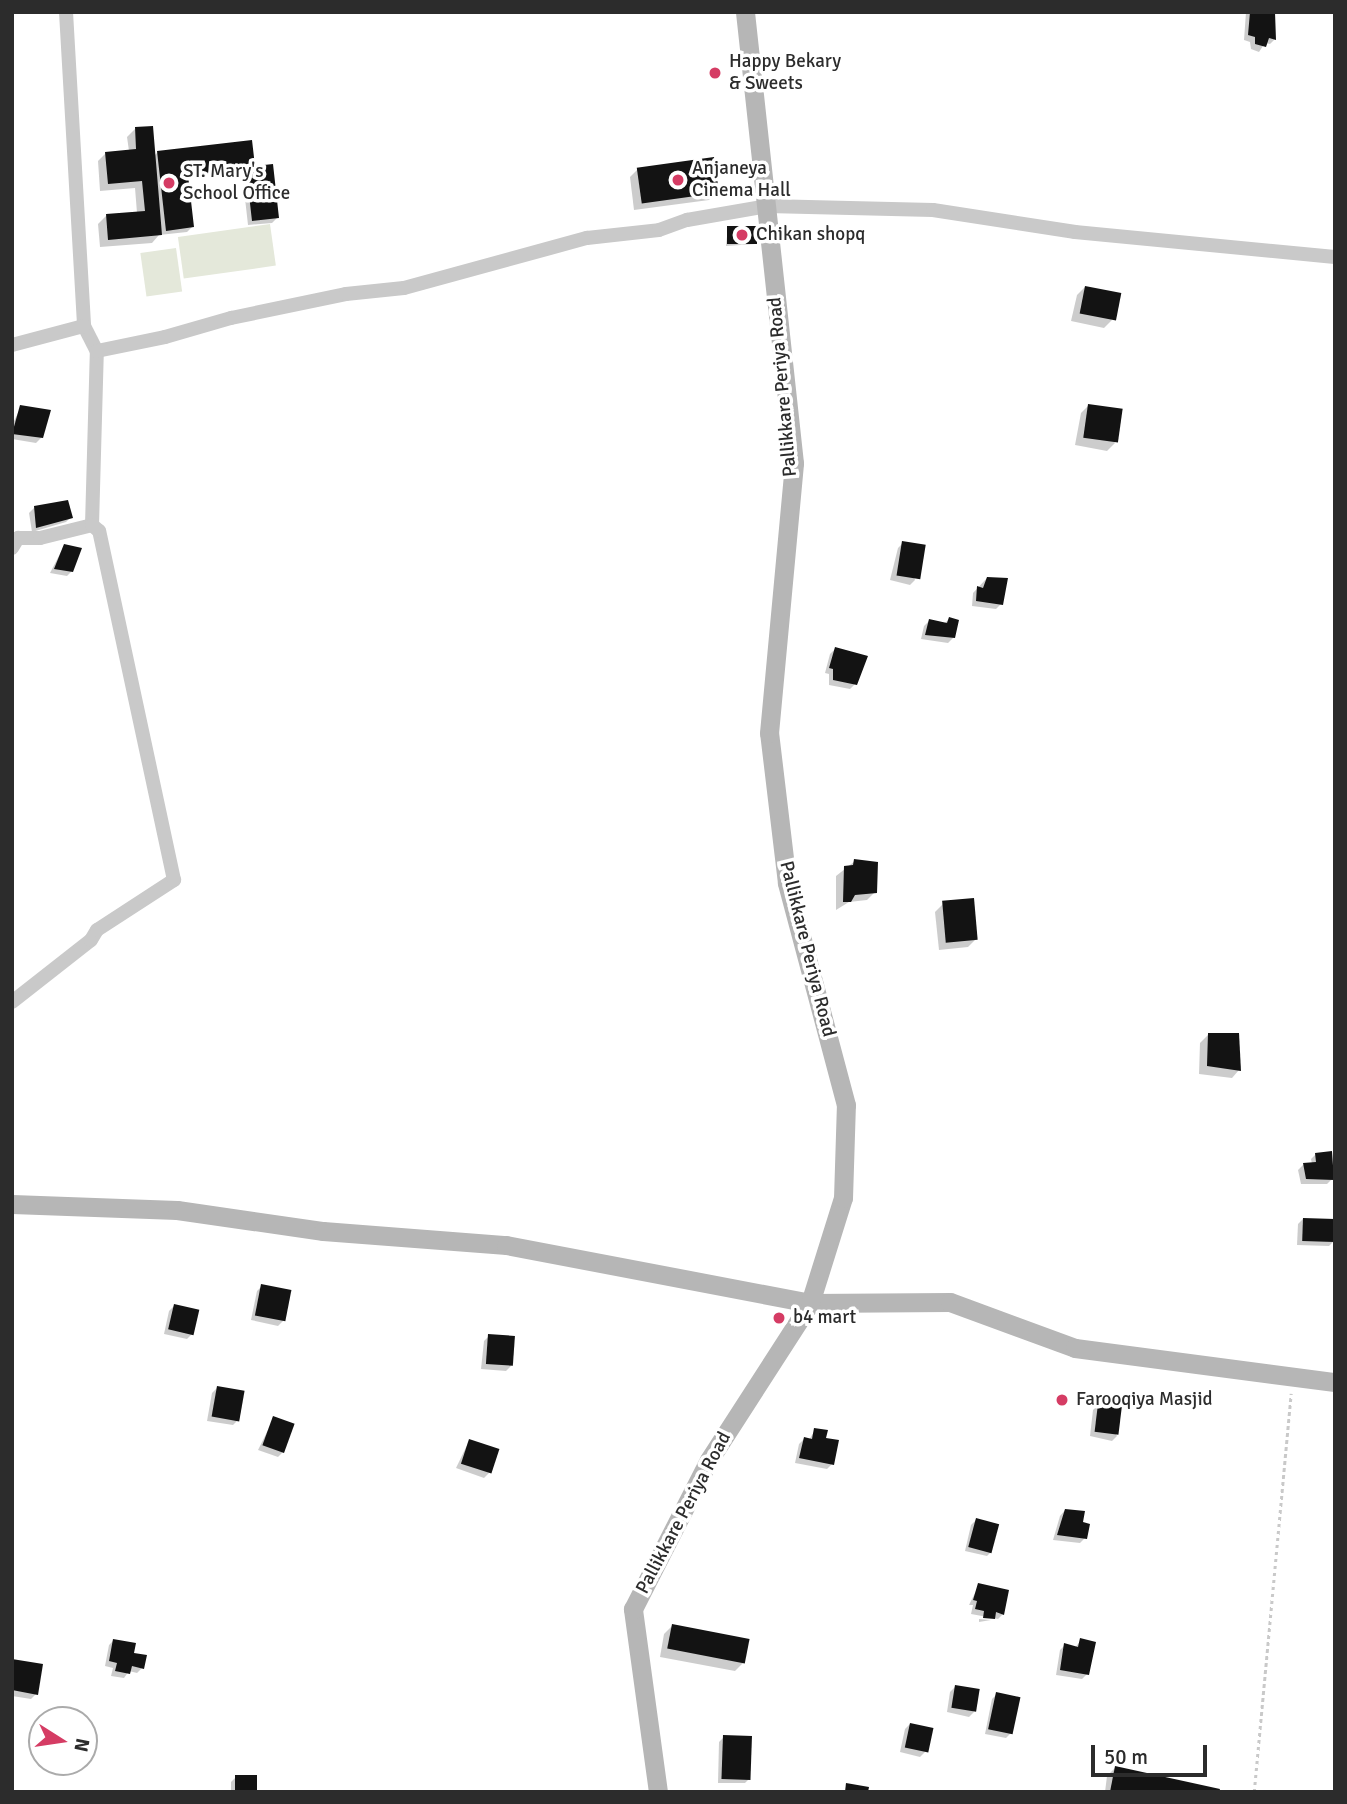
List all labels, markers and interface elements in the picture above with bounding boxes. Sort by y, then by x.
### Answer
place label: Happy Bekary & Sweets [729,51,841,95]
marker: Happy Bekary & Sweets [707,65,723,81]
place label: Anjaneya Cinema Hall [692,158,791,202]
place label: ST. Mary's School Office [183,161,290,205]
marker: Anjaneya Cinema Hall [670,172,686,188]
marker: ST. Mary's School Office [161,175,177,191]
place label: Chikan shopq [756,224,865,246]
marker: Chikan shopq [734,227,750,243]
street label: Pallikkare Periya Road [764,296,802,478]
street label: Pallikkare Periya Road [774,859,840,1039]
place label: b4 mart [793,1307,856,1329]
marker: b4 mart [771,1310,787,1326]
place label: Farooqiya Masjid [1076,1389,1213,1411]
marker: Farooqiya Masjid [1054,1392,1070,1408]
street label: Pallikkare Periya Road [632,1428,736,1598]
north arrow [28,1706,98,1776]
scale bar [1095,1730,1210,1774]
text: N [68,1736,95,1754]
text: 50 m [1104,1744,1148,1770]

